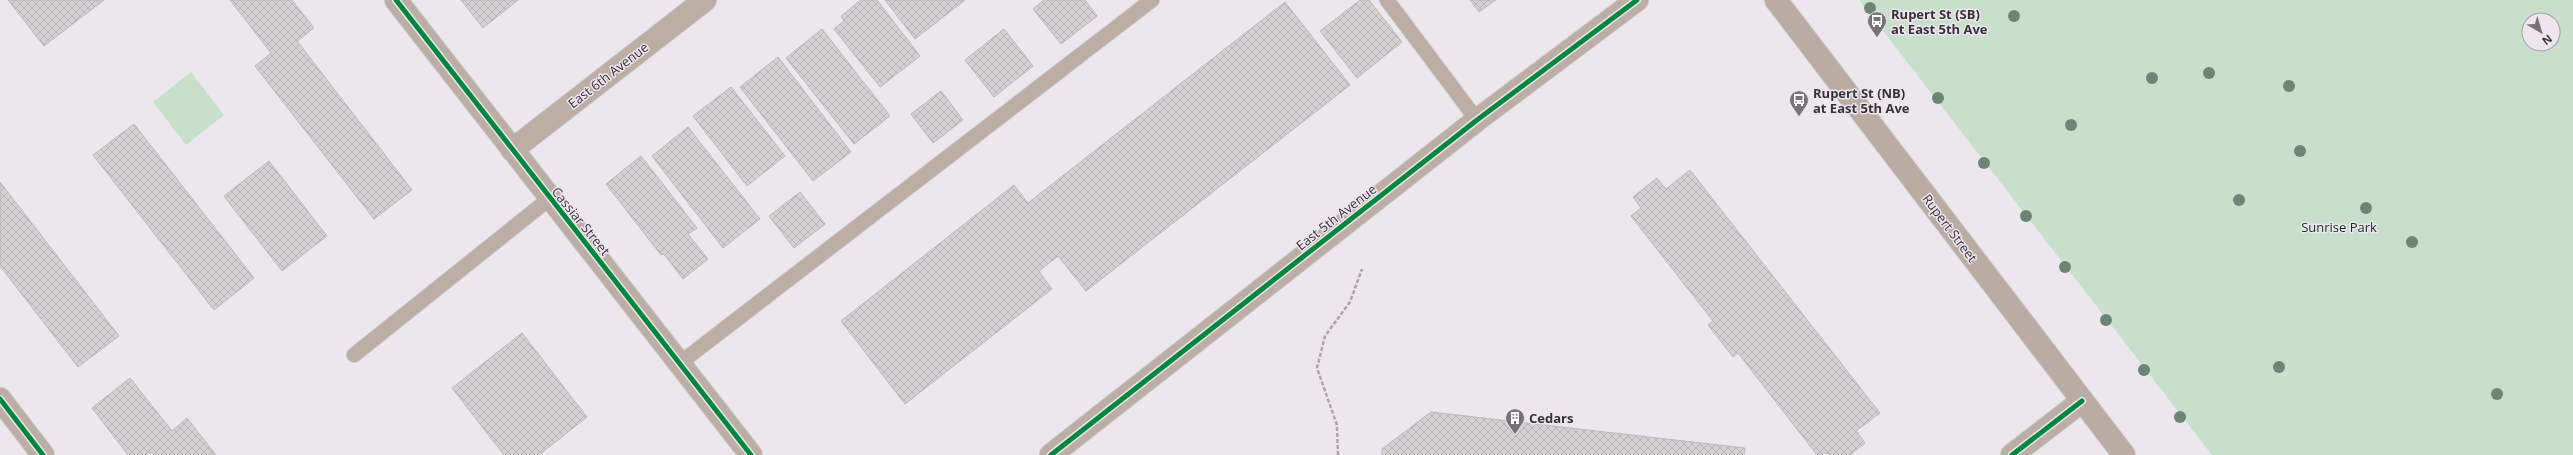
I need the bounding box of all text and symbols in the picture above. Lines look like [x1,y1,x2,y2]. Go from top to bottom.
place label: Rupert St (SB) at East 5th Ave [1891,5,1988,38]
bus stop icon: Rupert St (SB) at East 5th Ave [1866,10,1888,38]
north arrow [2521,12,2561,52]
text: N [2539,32,2556,49]
street label: East 6th Avenue [564,38,652,112]
place label: Rupert St (NB) at East 5th Ave [1813,84,1910,117]
bus stop icon: Rupert St (NB) at East 5th Ave [1788,89,1810,117]
street label: East 5th Avenue [1292,180,1380,254]
street label: Cassiar Street [548,183,614,259]
street label: Rupert Street [1918,190,1982,266]
park label: Sunrise Park [2301,218,2377,236]
building icon: Cedars [1504,407,1526,435]
place label: Cedars [1529,409,1573,427]

